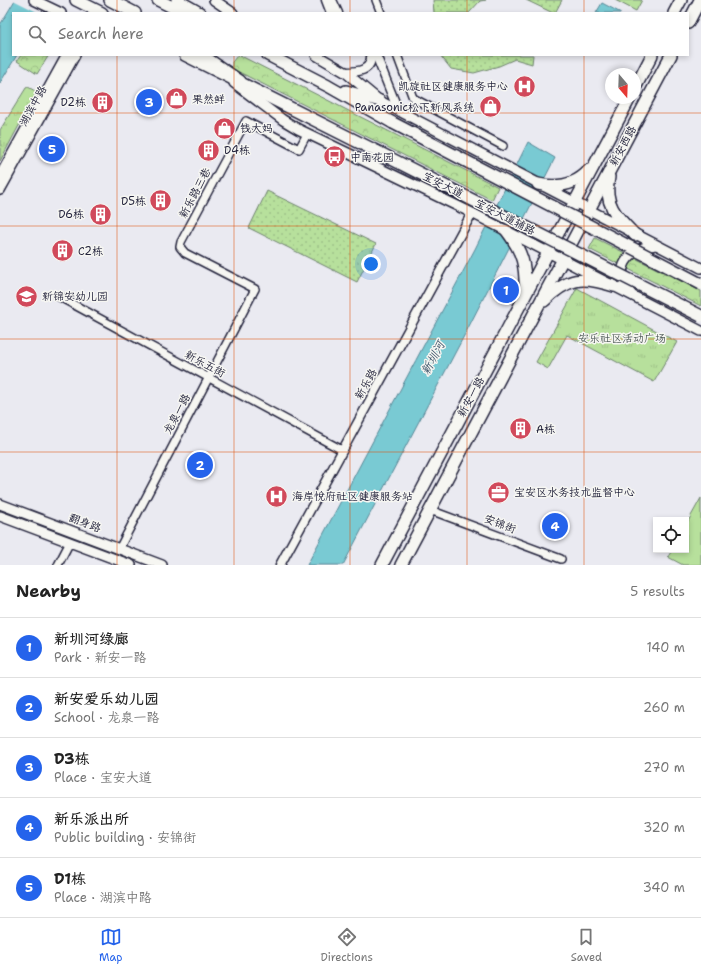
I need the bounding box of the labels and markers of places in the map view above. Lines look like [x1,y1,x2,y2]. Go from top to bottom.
hospital icon: 凯旋社区健康服务中心 [511,73,537,99]
place label: 凯旋社区健康服务中心 [398,79,508,94]
shop icon: 果然鲜 [164,86,190,112]
pin: 3 [136,87,162,117]
building icon: D2栋 [89,89,115,115]
place label: 果然鲜 [192,92,225,107]
shop icon: Panasonic松下新风系统 [477,94,503,120]
place label: D2栋 [61,95,86,110]
place label: Panasonic松下新风系统 [355,100,474,115]
shop icon: 钱大妈 [211,115,237,141]
place label: 钱大妈 [240,121,273,136]
pin: 5 [39,134,65,164]
building icon: D4栋 [196,137,222,163]
place label: D4栋 [224,143,250,158]
bus stop icon: 中南花园 [321,144,347,170]
place label: 中南花园 [350,150,394,165]
building icon: D5栋 [148,188,174,214]
place label: D5栋 [121,194,146,209]
building icon: D6栋 [87,201,113,227]
place label: D6栋 [58,207,84,222]
building icon: C2栋 [49,238,75,264]
place label: C2栋 [78,244,103,259]
pin: 1 [493,275,519,305]
school or university icon: 新锦安幼儿园 [13,283,39,309]
place label: 新锦安幼儿园 [42,289,108,304]
building icon: A栋 [507,416,533,442]
place label: A栋 [536,422,555,437]
pin: 2 [187,450,213,480]
office icon: 宝安区水务技术监督中心 [486,479,512,505]
hospital icon: 海岸悦府社区健康服务站 [263,483,289,509]
place label: 宝安区水务技术监督中心 [514,485,635,500]
place label: 海岸悦府社区健康服务站 [292,489,413,504]
pin: 4 [542,511,568,541]

